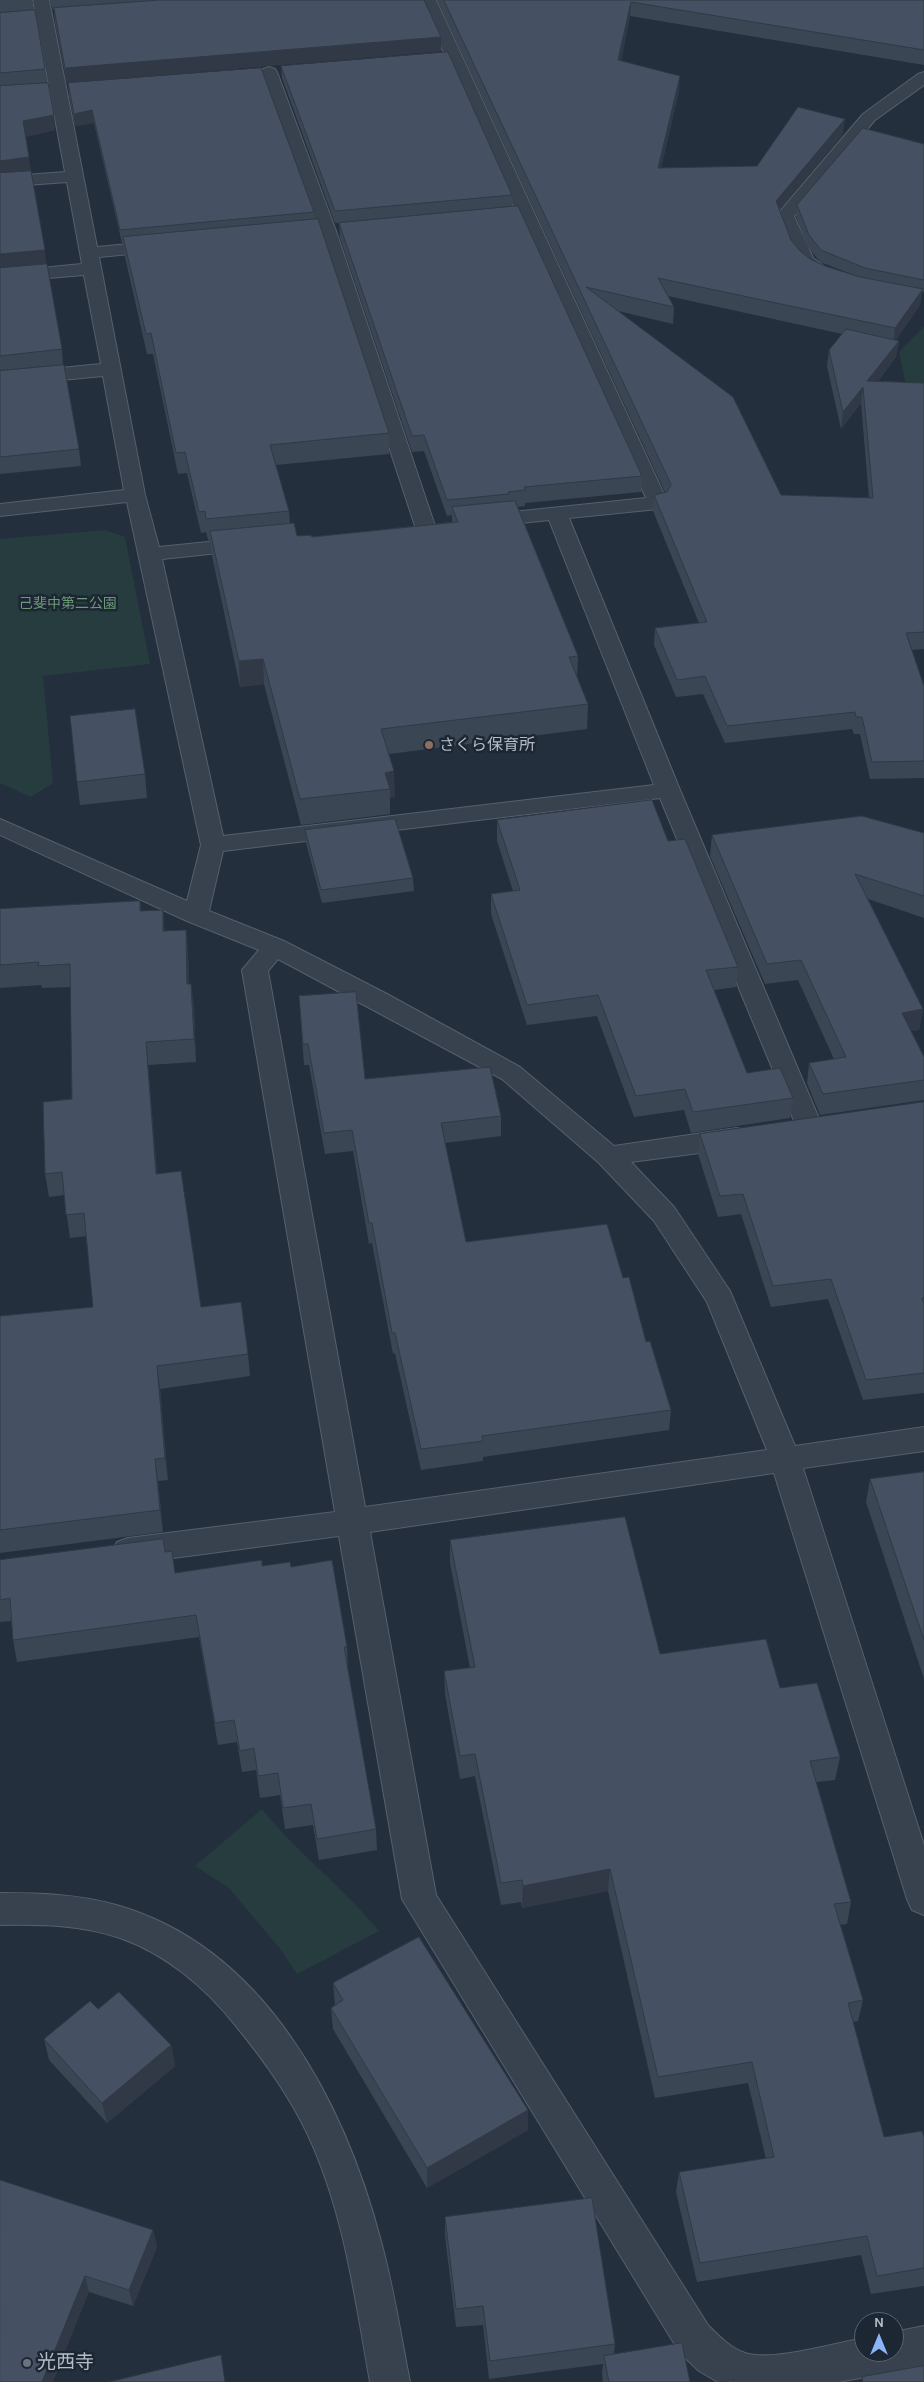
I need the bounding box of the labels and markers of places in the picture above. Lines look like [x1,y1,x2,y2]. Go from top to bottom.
place label: さくら保育所 [439,735,535,755]
marker: さくら保育所 [423,739,435,751]
place label: 光西寺 [37,2352,94,2374]
marker: 光西寺 [21,2357,33,2369]

